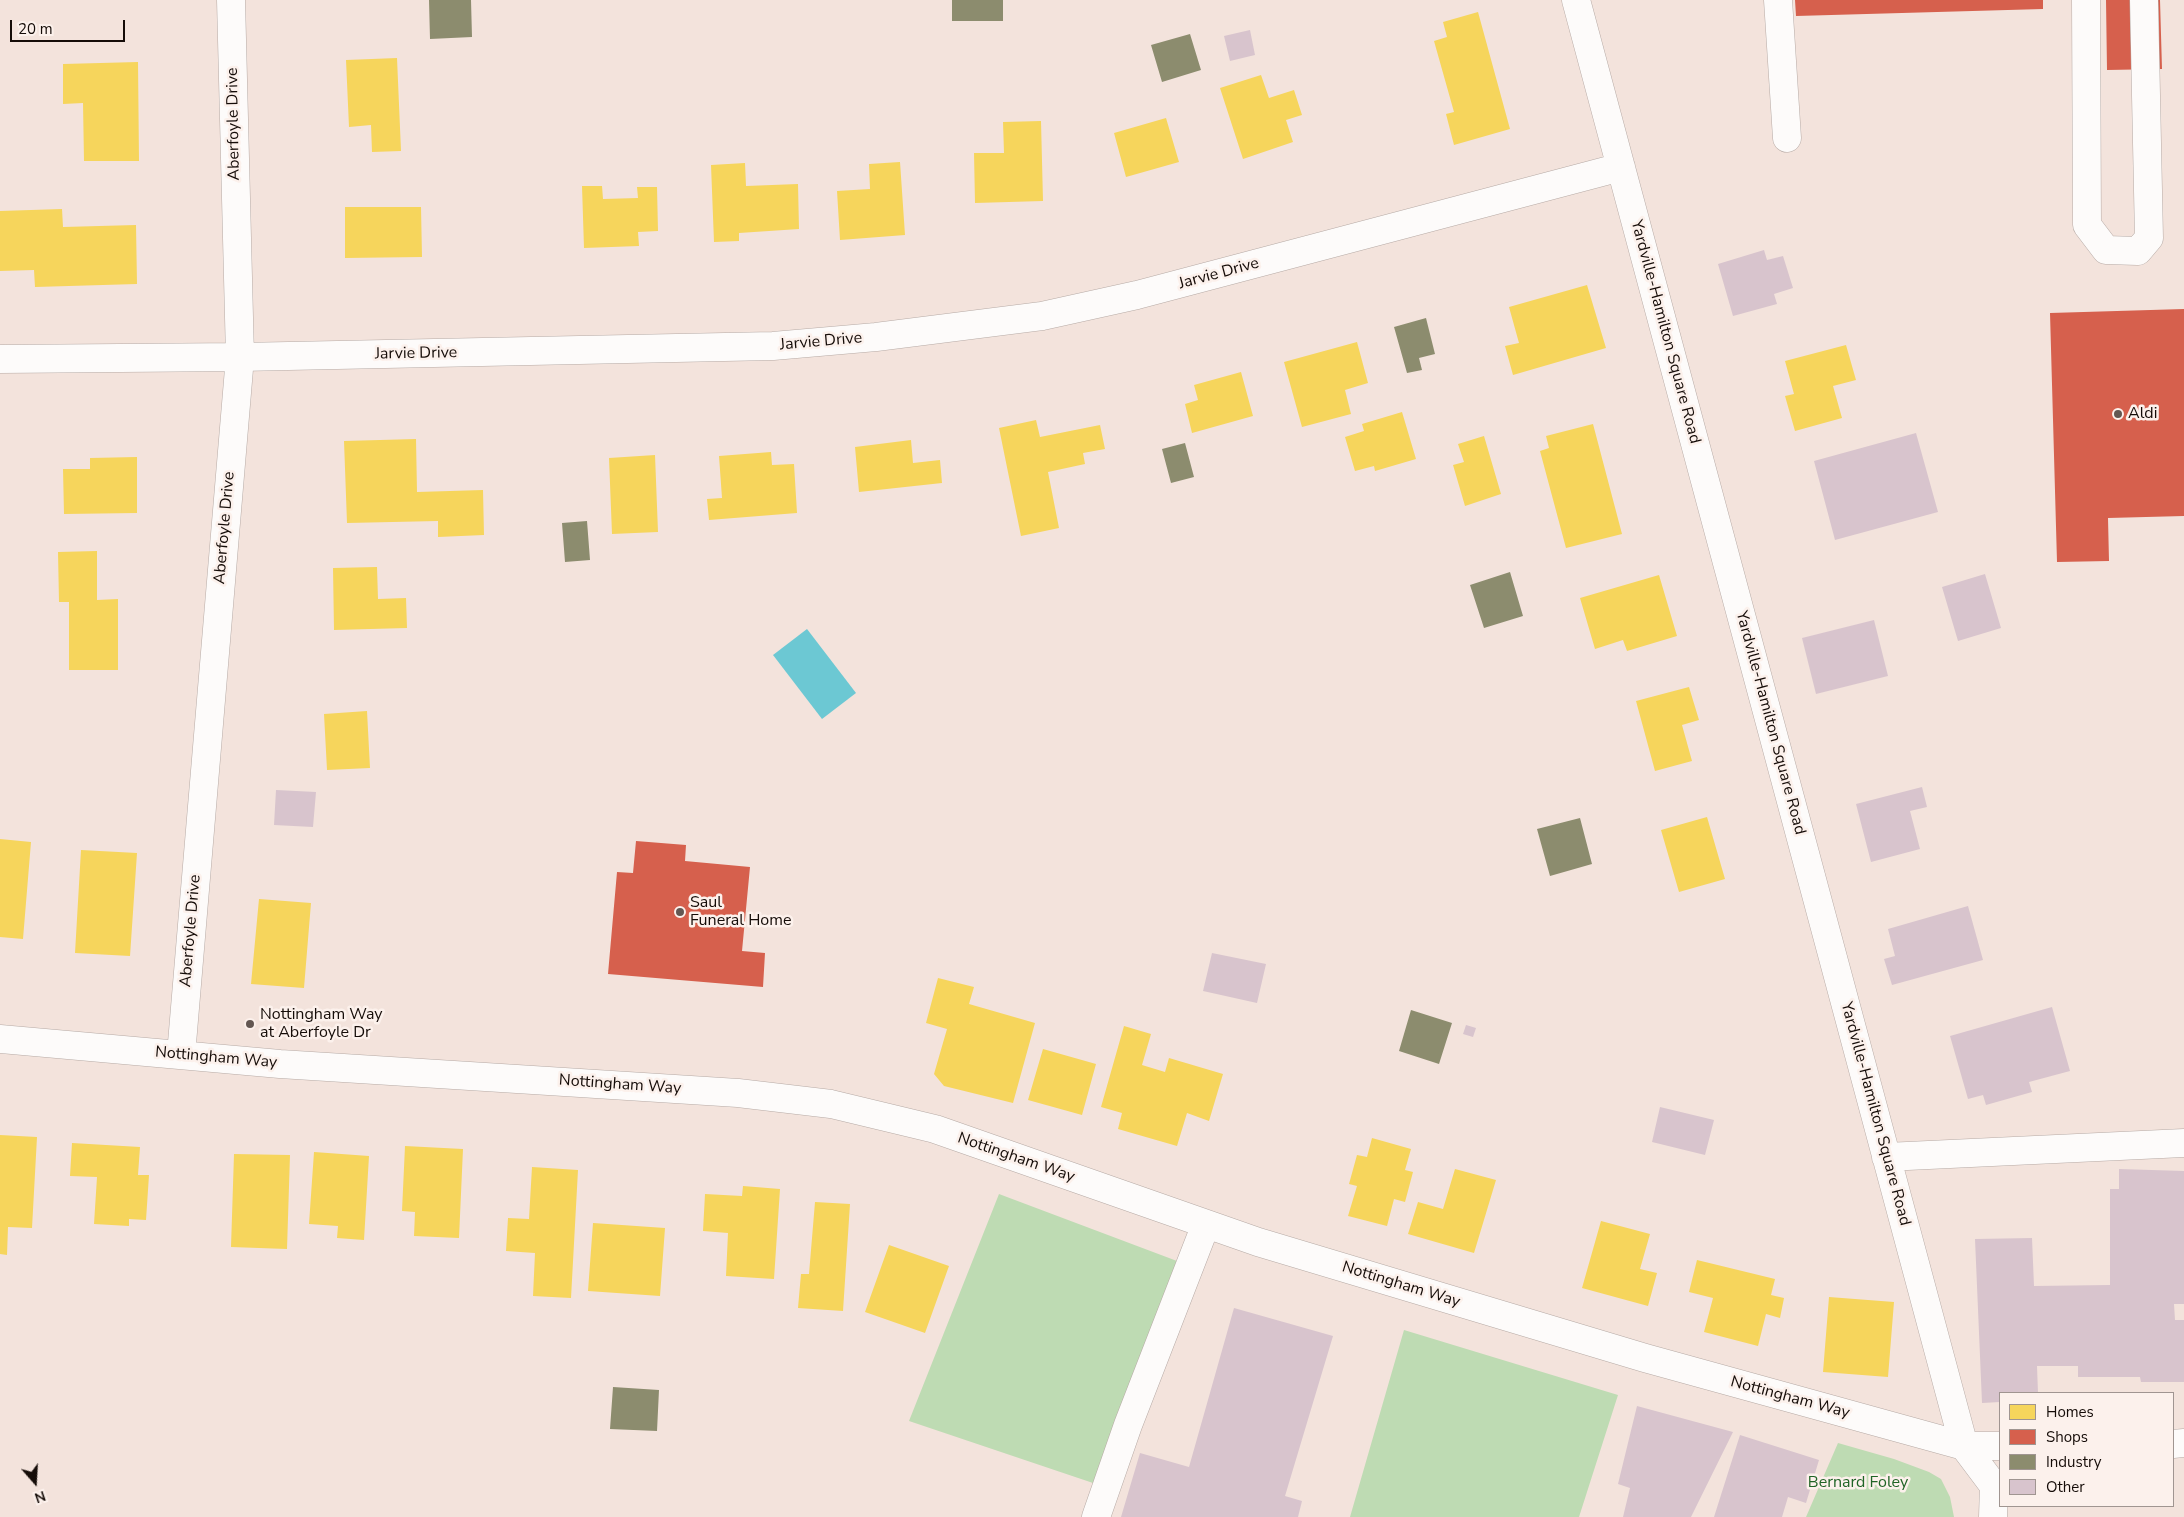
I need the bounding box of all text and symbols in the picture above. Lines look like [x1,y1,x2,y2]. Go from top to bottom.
scale bar [12,10,128,42]
text: 20 m [18,19,53,39]
street label: Aberfoyle Drive [223,67,245,181]
street label: Yardville-Hamilton Square Road [1626,218,1704,446]
street label: Jarvie Drive [1177,254,1261,294]
street label: Jarvie Drive [779,329,863,355]
street label: Jarvie Drive [375,344,457,364]
place label: Aldi [2128,404,2157,424]
marker: Aldi [2112,408,2124,420]
street label: Aberfoyle Drive [211,471,239,585]
street label: Yardville-Hamilton Square Road [1731,609,1809,837]
street label: Aberfoyle Drive [177,874,205,988]
place label: Saul Funeral Home [690,893,791,931]
marker: Saul Funeral Home [674,906,686,918]
street label: Yardville-Hamilton Square Road [1836,1000,1914,1228]
place label: Nottingham Way at Aberfoyle Dr [260,1005,383,1043]
marker: Nottingham Way at Aberfoyle Dr [244,1018,256,1030]
street label: Nottingham Way [154,1043,278,1073]
street label: Nottingham Way [558,1071,682,1099]
street label: Nottingham Way [955,1129,1077,1187]
street label: Nottingham Way [1340,1258,1462,1312]
street label: Nottingham Way [1728,1373,1852,1423]
legend [1999,1392,2174,1507]
text: Homes [2046,1402,2094,1422]
text: Shops [2046,1427,2088,1447]
text: Industry [2046,1452,2101,1472]
north arrow [10,1457,60,1507]
park label: Bernard Foley [1808,1473,1908,1493]
text: Other [2046,1477,2085,1497]
text: N [32,1486,48,1507]

